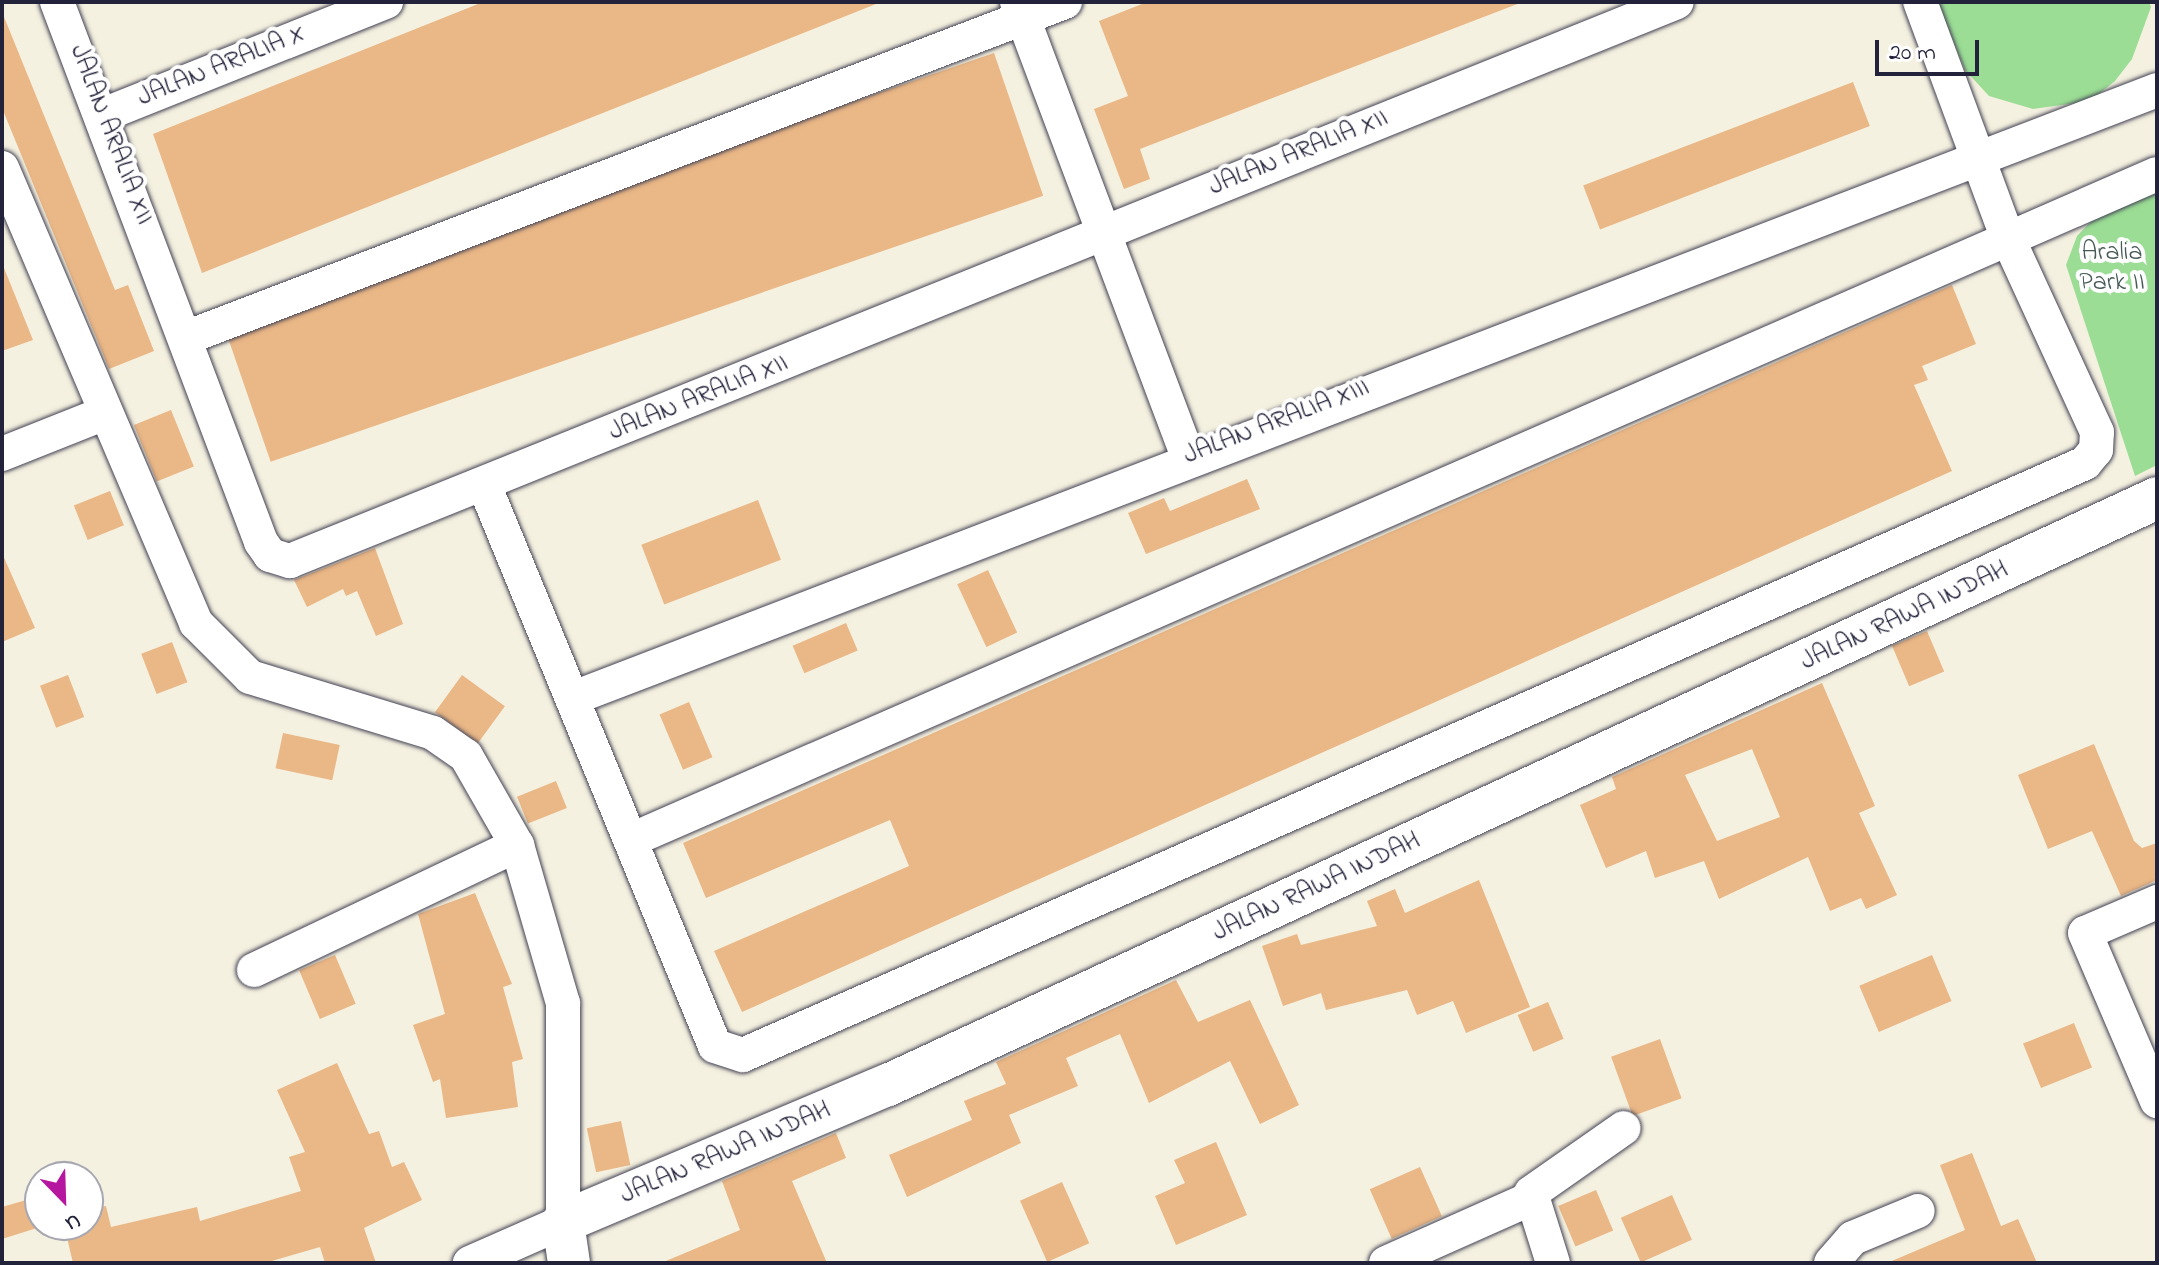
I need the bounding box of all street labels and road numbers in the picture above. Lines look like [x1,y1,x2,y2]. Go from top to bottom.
street label: JALAN ARALIA X [134,19,310,115]
street label: JALAN ARALIA XII [61,41,159,229]
street label: JALAN ARALIA XII [1205,104,1393,204]
street label: JALAN ARALIA XII [605,349,793,449]
street label: JALAN ARALIA XIII [1180,373,1374,473]
street label: JALAN RAWA INDAH [1796,555,2014,679]
street label: JALAN RAWA INDAH [1208,826,1426,950]
street label: JALAN RAWA INDAH [616,1096,836,1212]

